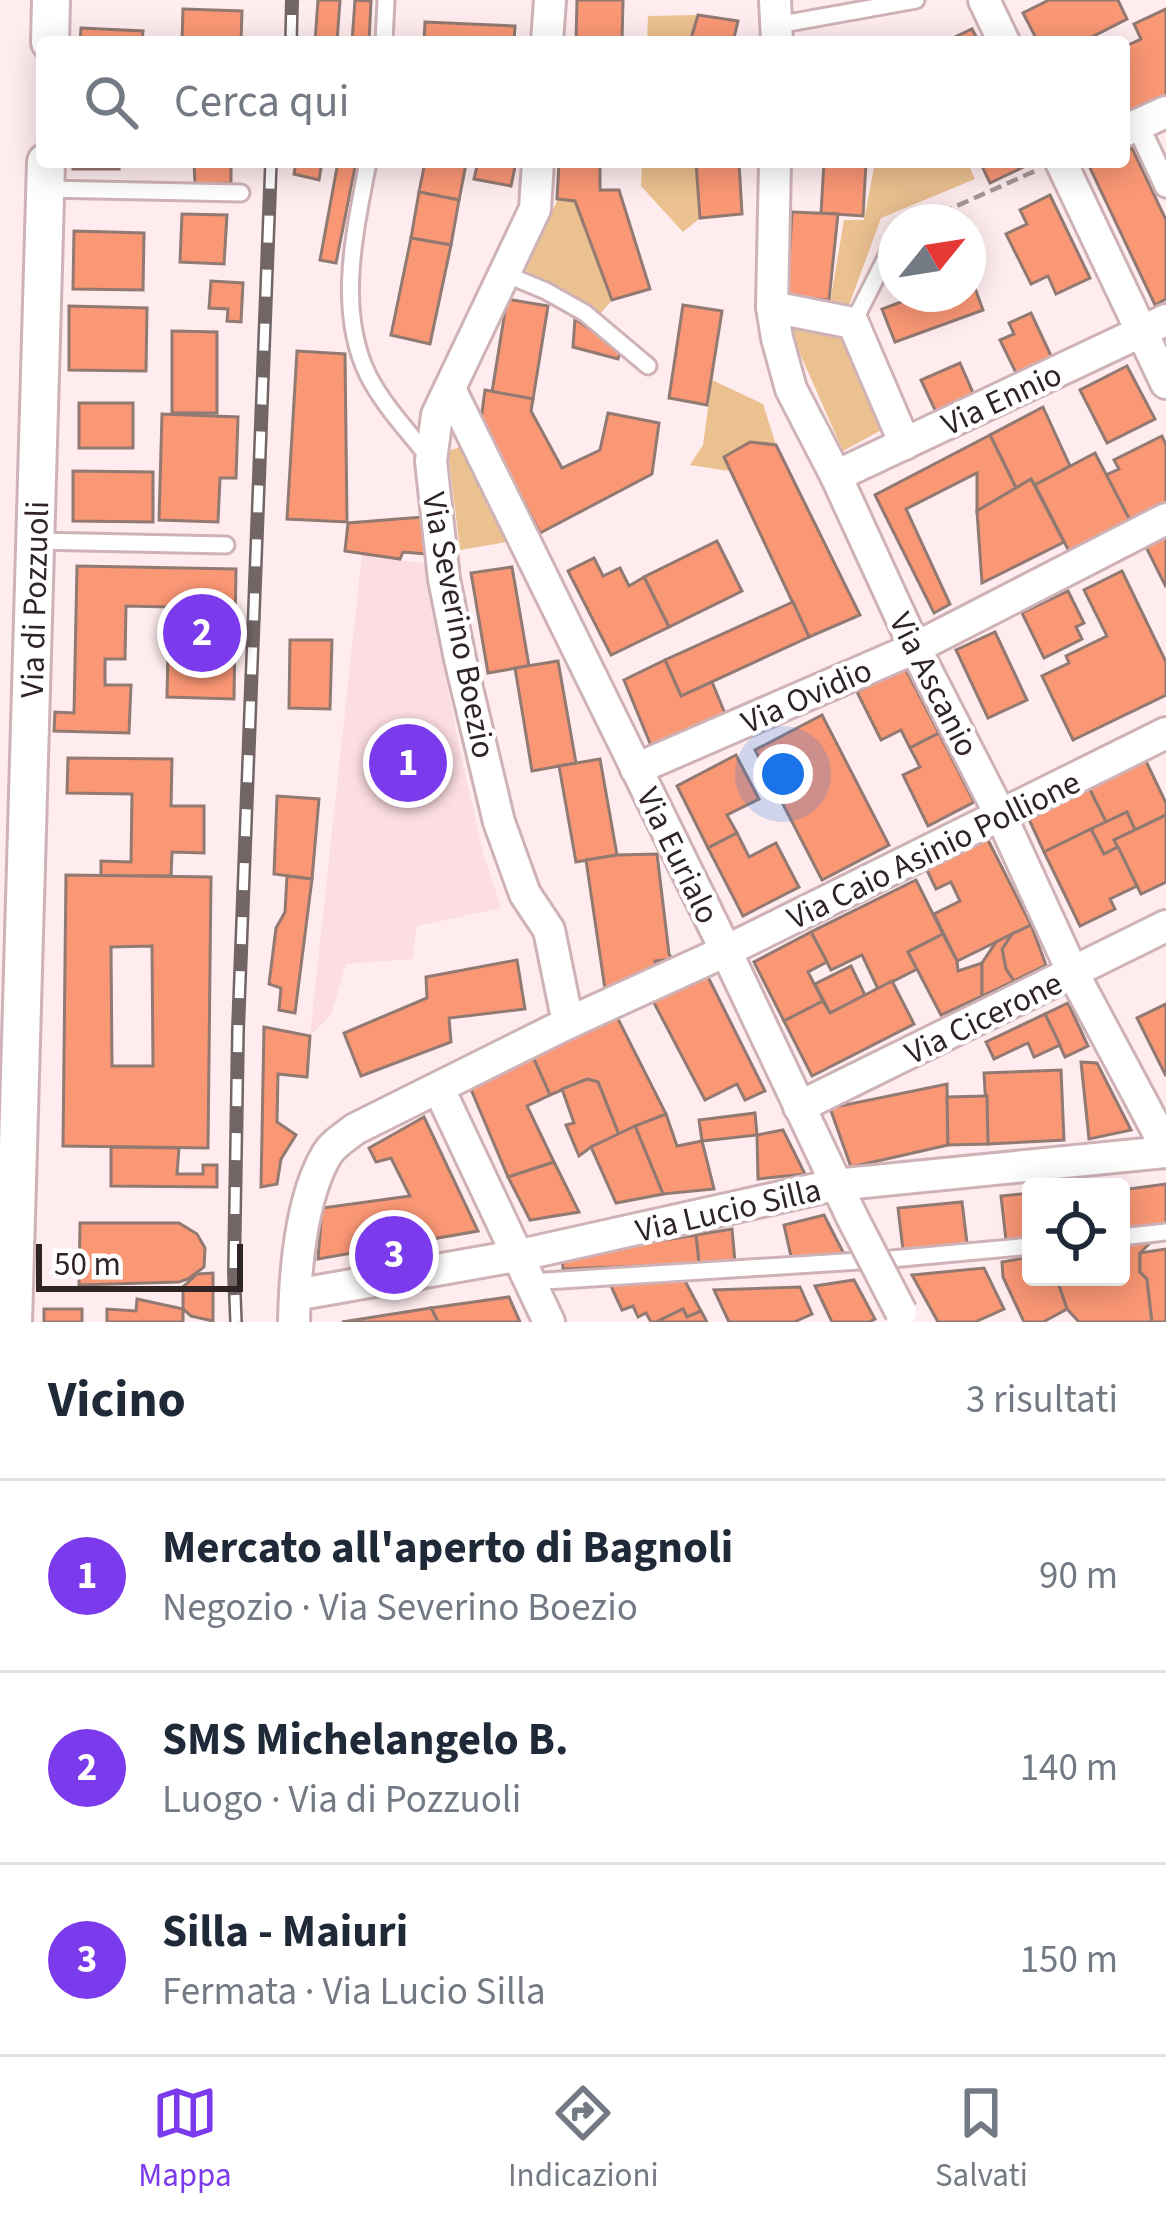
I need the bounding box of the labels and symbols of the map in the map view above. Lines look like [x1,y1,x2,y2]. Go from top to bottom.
north arrow [878,204,986,312]
street label: Via Ennio [934,351,1069,448]
street label: Via Severino Boezio [410,488,507,762]
street label: Via di Pozzuoli [9,500,61,699]
pin: 2 [163,588,241,678]
street label: Via Ascanio [877,604,990,765]
street label: Via Ovidio [734,647,879,746]
pin: 1 [369,718,447,808]
your location [753,744,813,804]
street label: Via Caio Asinio Pollione [779,759,1088,942]
street label: Via Eurialo [624,780,731,932]
street label: Via Cicerone [897,960,1070,1077]
street label: Via Lucio Silla [631,1166,826,1255]
pin: 3 [355,1210,433,1300]
scale bar [36,1238,243,1291]

